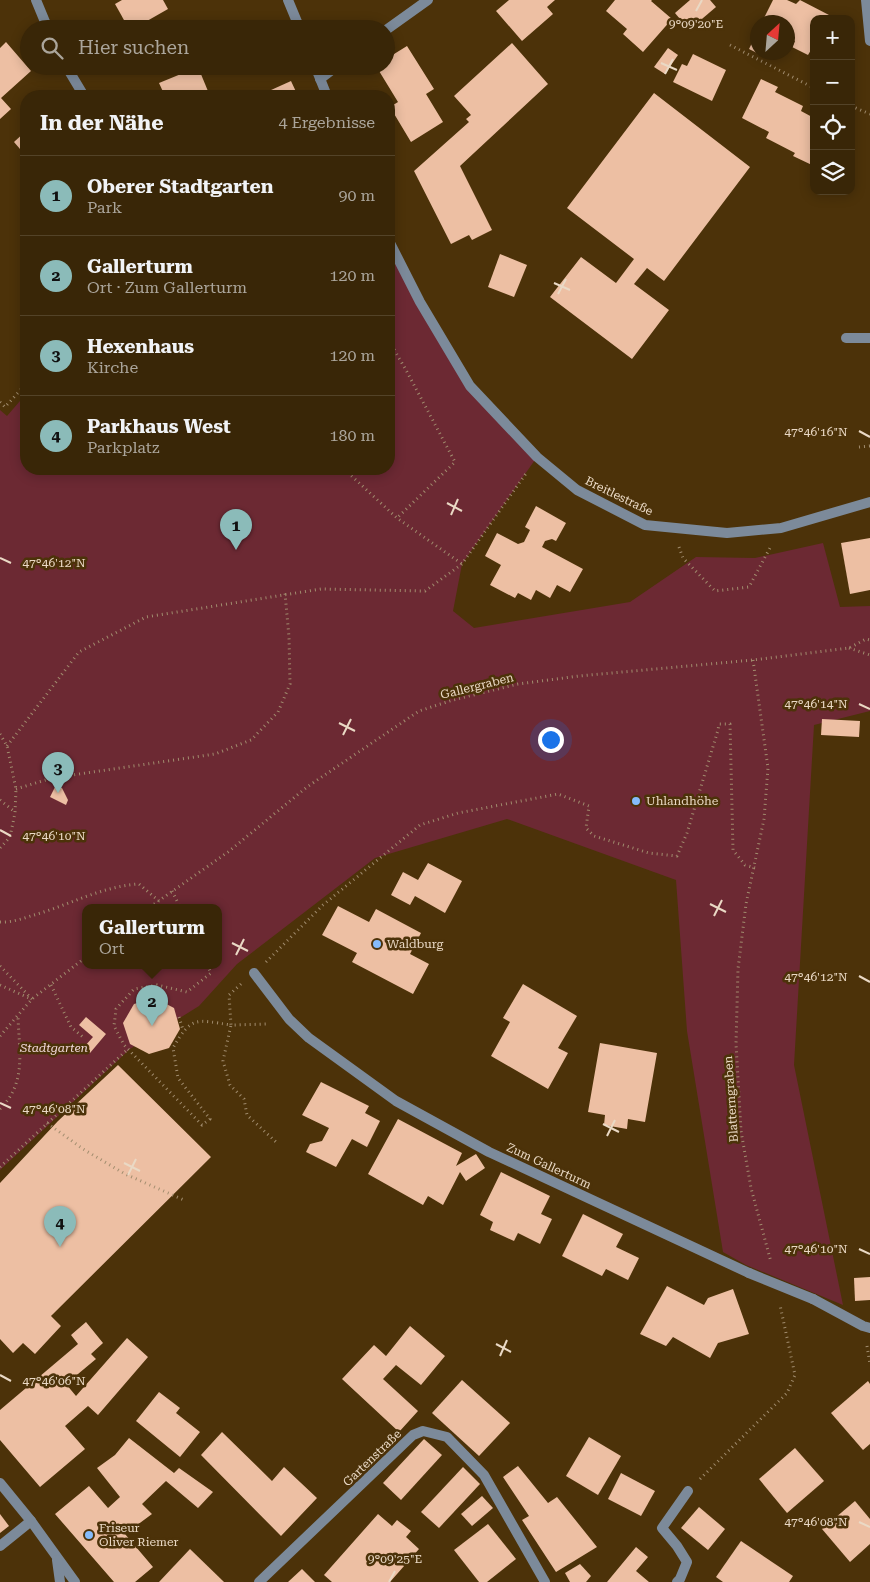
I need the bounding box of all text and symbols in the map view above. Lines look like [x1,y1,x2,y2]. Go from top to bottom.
north arrow [750,15,795,60]
map controls [810,15,855,195]
button: + [810,15,855,60]
text: 9°09'20"E [669,17,723,31]
search box [20,20,395,75]
icon: search [38,34,66,62]
text: Hier suchen [78,36,189,59]
button: − [810,60,855,105]
button: locate [810,105,855,150]
text: In der Nähe [40,111,163,135]
text: 4 Ergebnisse [278,113,375,132]
button: layers [810,150,855,195]
text: Oberer Stadtgarten [87,175,273,198]
text: 1 [52,186,60,205]
text: 90 m [338,186,375,205]
text: Park [87,198,122,217]
text: Gallerturm [87,255,193,278]
text: 2 [52,266,60,285]
text: 120 m [329,266,375,285]
text: Ort · Zum Gallerturm [87,278,247,297]
text: Hexenhaus [87,335,194,358]
text: 3 [52,346,60,365]
text: 120 m [329,346,375,365]
text: Kirche [87,358,138,377]
text: Parkhaus West [87,415,231,438]
text: 47°46'16"N [784,425,848,439]
text: 4 [52,426,60,445]
text: 180 m [329,426,375,445]
text: Parkplatz [87,438,160,457]
street label: Breitlestraße [583,474,656,519]
pin: 1 [220,509,252,550]
text: 47°46'12"N [22,556,86,570]
street label: Gallergraben [439,670,515,702]
text: 47°46'14"N [784,697,848,711]
your location [538,727,564,753]
pin: 3 [42,752,74,793]
place label: Uhlandhöhe [646,794,719,808]
marker: Uhlandhöhe [630,795,642,807]
text: 47°46'10"N [22,829,86,843]
popup [82,904,222,969]
text: Gallerturm [99,916,205,939]
place label: Waldburg [387,937,444,951]
marker: Waldburg [371,938,383,950]
text: Ort [99,939,125,958]
text: 47°46'12"N [784,970,848,984]
pin: 2 [136,985,168,1026]
park label: Stadtgarten [19,1041,88,1055]
street label: Blatterngraben [721,1055,741,1143]
text: 47°46'08"N [22,1102,86,1116]
street label: Zum Gallerturm [504,1140,594,1192]
pin: 4 [44,1206,76,1247]
text: 47°46'10"N [784,1242,848,1256]
text: 47°46'06"N [22,1374,86,1388]
street label: Gartenstraße [340,1426,404,1489]
text: 47°46'08"N [784,1515,848,1529]
place label: Friseur Oliver Riemer [99,1521,179,1549]
marker: Friseur Oliver Riemer [83,1529,95,1541]
text: 9°09'25"E [368,1552,422,1566]

